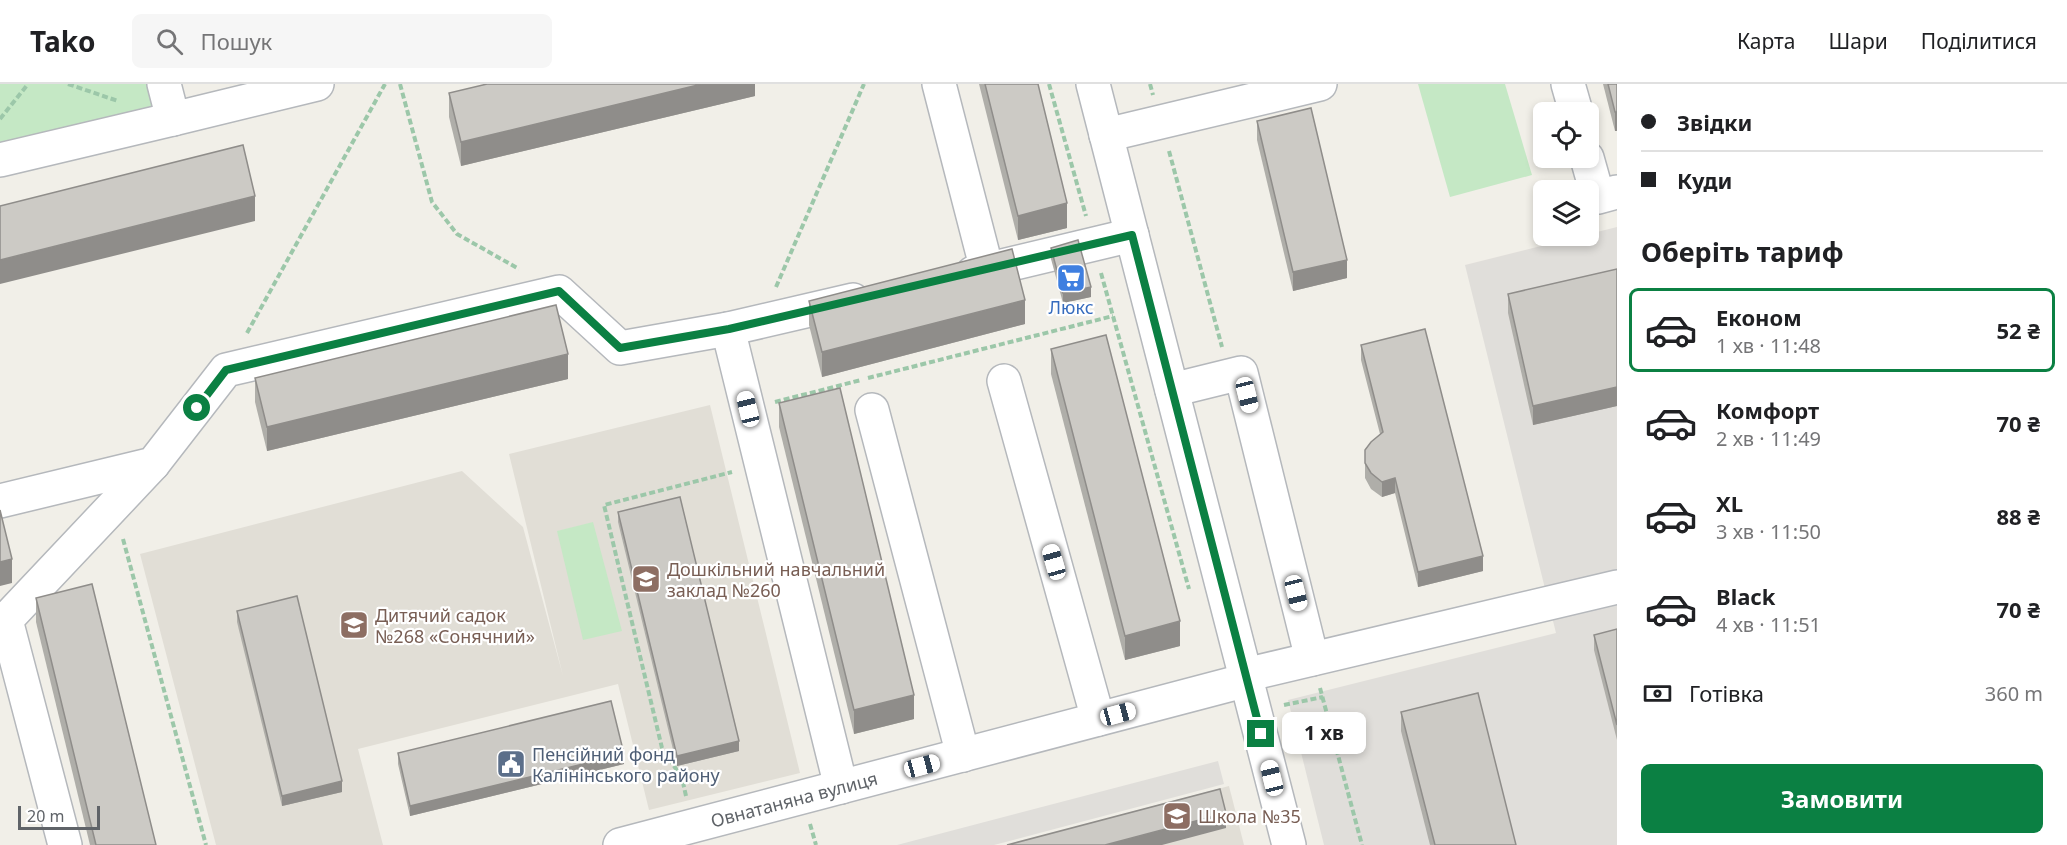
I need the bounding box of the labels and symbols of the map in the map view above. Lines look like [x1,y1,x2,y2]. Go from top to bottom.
supermarket icon: Люкс [1055,262,1087,294]
place label: Люкс [1048,295,1094,319]
car [1234,375,1260,415]
car [735,389,761,429]
route start [183,394,210,421]
car [1040,542,1068,582]
place label: Дошкільний навчальний заклад №260 [667,557,885,602]
school or university icon: Дошкільний навчальний заклад №260 [630,563,662,595]
car [1283,573,1309,613]
place label: Дитячий садок №268 «Сонячний» [375,603,535,648]
school or university icon: Дитячий садок №268 «Сонячний» [338,609,370,641]
car [1098,701,1138,727]
callout: 1 хв [1282,713,1366,755]
route end [1247,720,1274,747]
place label: Пенсійний фонд Калінінського району [532,742,721,787]
public building icon: Пенсійний фонд Калінінського району [495,748,527,780]
car [902,753,942,779]
car [1259,758,1285,798]
street label: Овнатаняна вулиця [708,766,880,833]
school or university icon: Школа №35 [1161,800,1193,832]
scale bar [18,803,100,830]
place label: Школа №35 [1198,804,1301,828]

